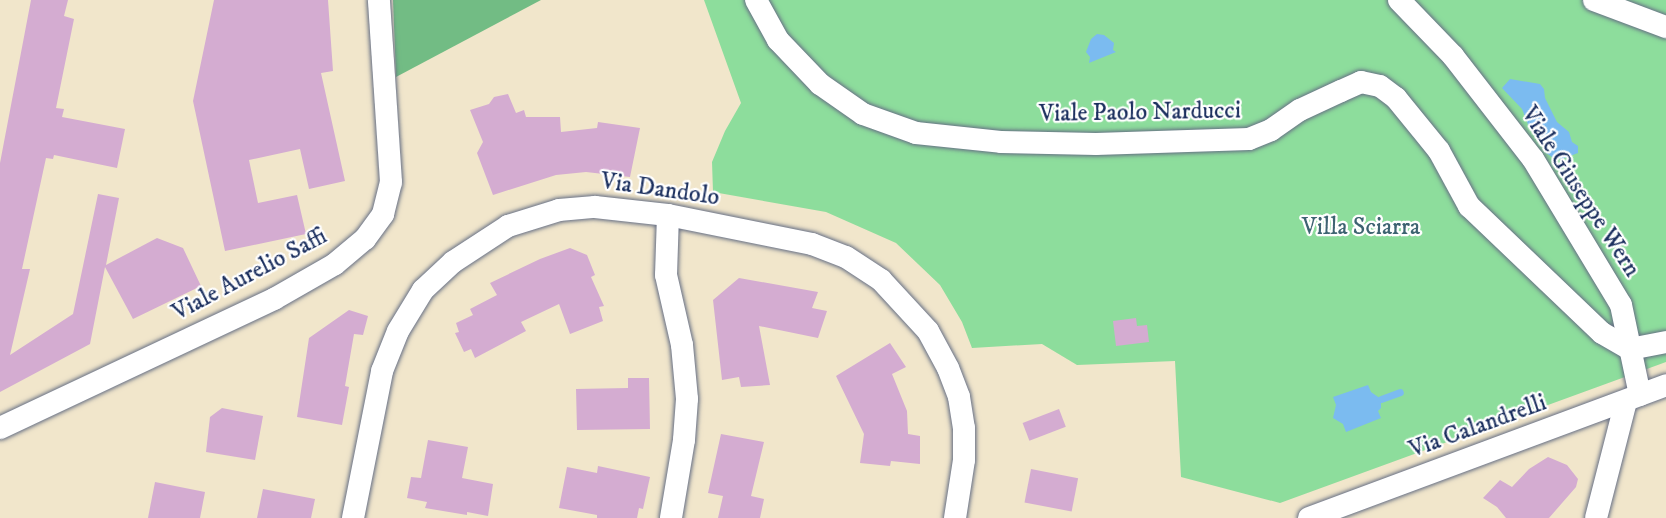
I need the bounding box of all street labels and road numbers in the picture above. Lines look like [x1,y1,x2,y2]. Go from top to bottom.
street label: Viale Paolo Narducci [1039,97,1241,129]
street label: Viale Giuseppe Wern [1514,101,1646,283]
street label: Via Dandolo [599,167,721,213]
street label: Viale Aurelio Saffi [168,222,332,328]
street label: Via Calandrelli [1405,389,1551,465]

